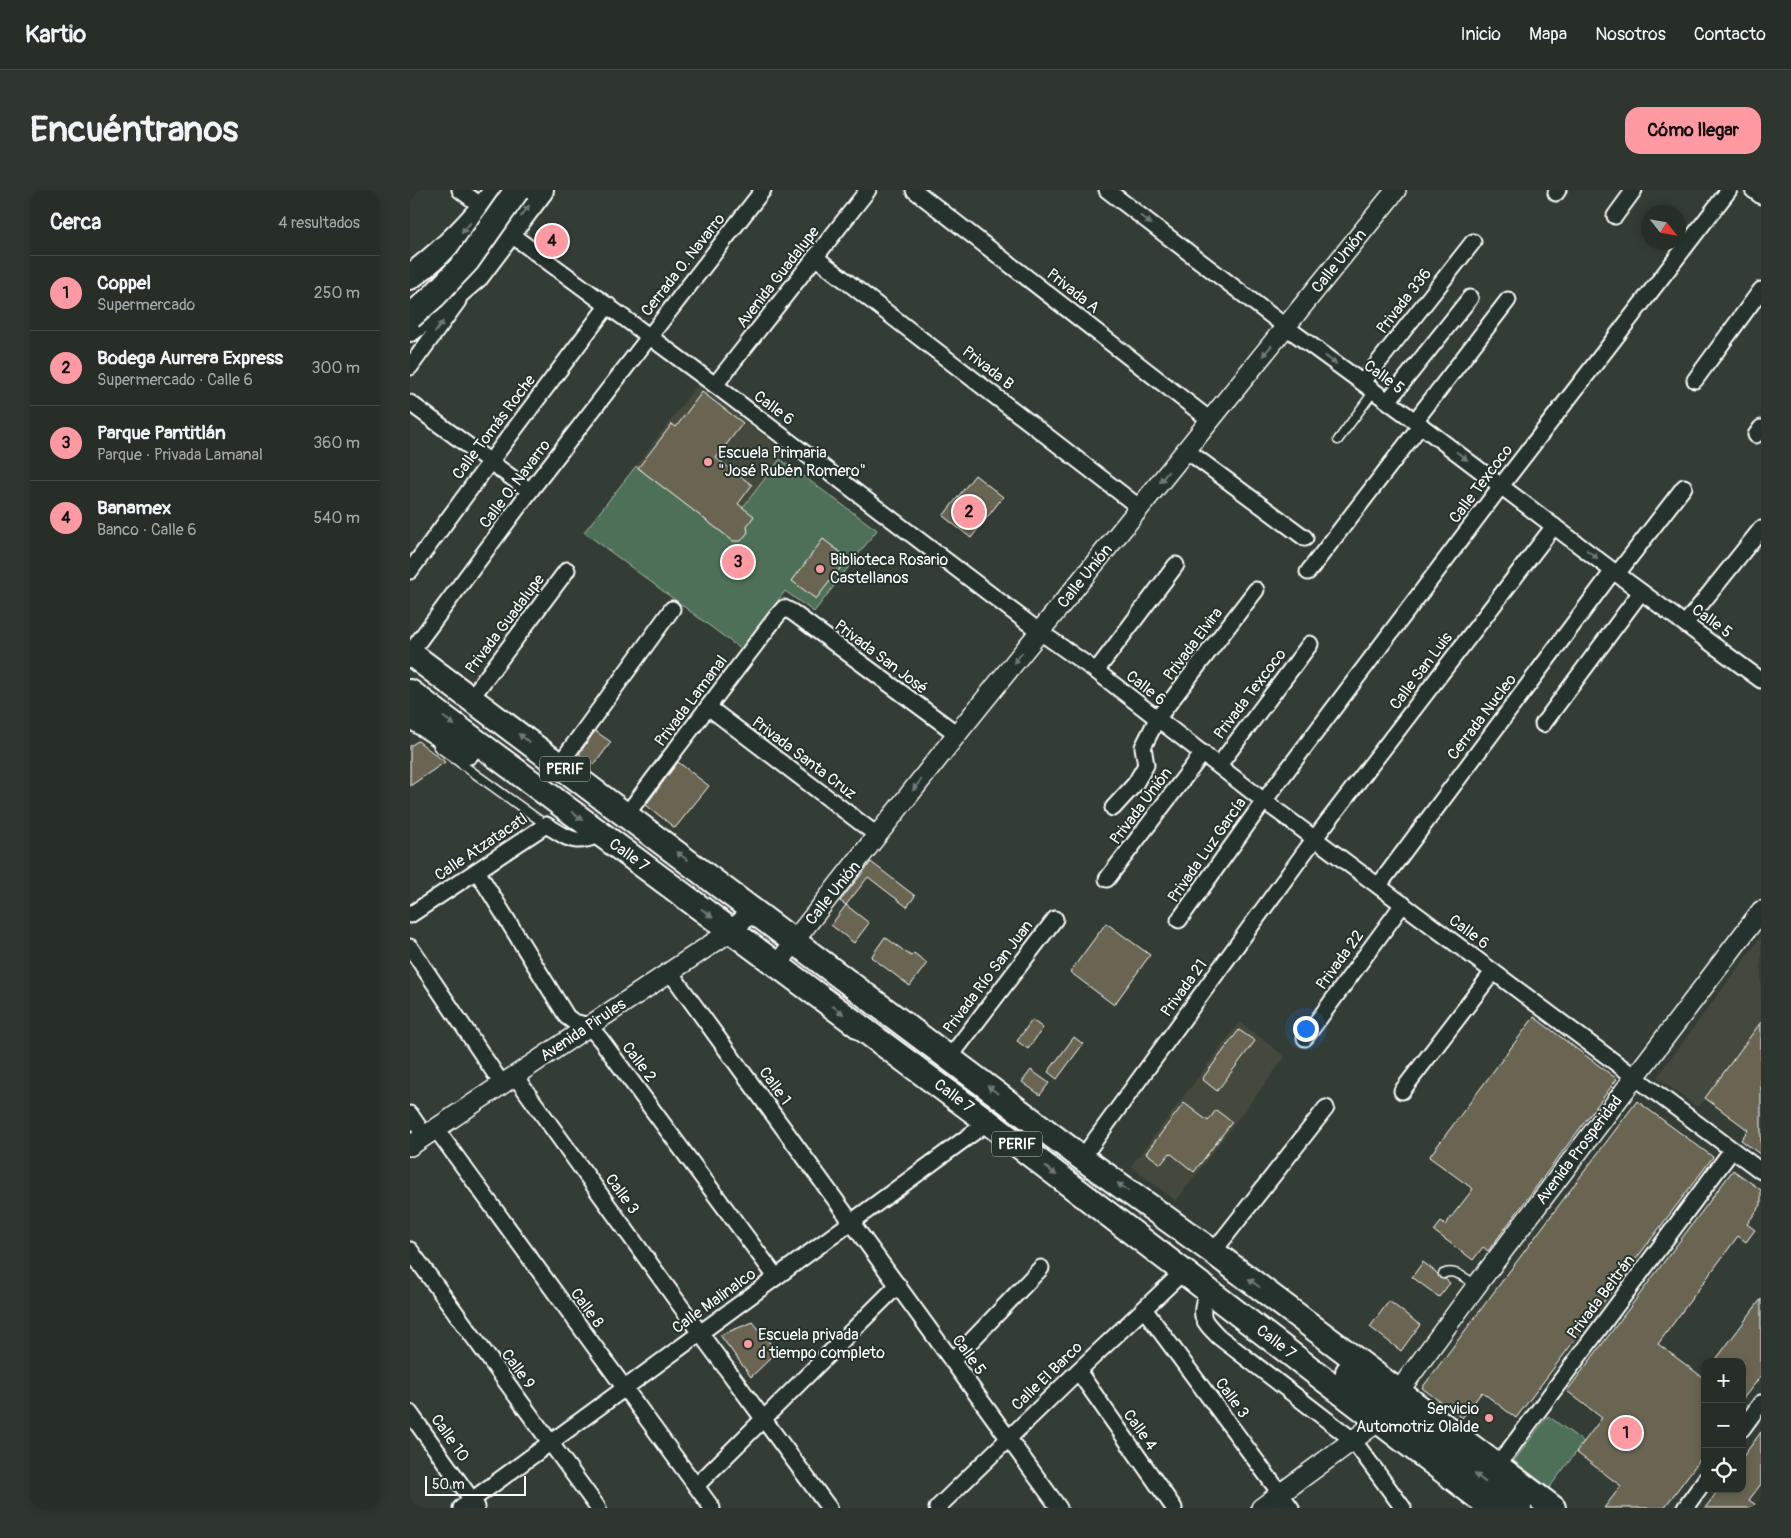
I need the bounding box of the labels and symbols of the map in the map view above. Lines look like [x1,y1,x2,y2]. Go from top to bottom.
one-way arrow [520,204,530,218]
north arrow [1641,205,1686,250]
street label: Cerrada O. Navarro [637,209,730,320]
one-way arrow [1139,214,1152,225]
one-way arrow [460,221,472,233]
pin: 4 [536,222,568,260]
street label: Avenida Guadalupe [732,222,824,332]
street label: Calle Unión [1307,225,1371,297]
street label: Privada A [1043,264,1103,318]
street label: Privada 336 [1372,264,1436,338]
one-way arrow [434,320,444,334]
street label: Privada B [958,342,1018,394]
one-way arrow [1261,344,1272,357]
one-way arrow [1324,355,1338,365]
street label: Calle 5 [1360,356,1408,398]
street label: Calle Tomás Roche [448,370,540,483]
street label: Calle 6 [750,386,798,430]
street label: Calle O. Navarro [475,435,555,532]
street label: Calle Texcoco [1445,440,1517,527]
place label: Escuela Primaria "José Rubén Romero" [718,443,866,481]
one-way arrow [1455,451,1468,462]
marker: Escuela Primaria "José Rubén Romero" [702,456,714,468]
one-way arrow [1159,470,1170,483]
pin: 2 [953,493,985,531]
street label: Calle Unión [1053,540,1117,612]
pin: 3 [722,543,754,581]
one-way arrow [1585,549,1598,560]
place label: Biblioteca Rosario Castellanos [830,550,948,588]
marker: Biblioteca Rosario Castellanos [814,563,826,575]
street label: Privada Guadalupe [461,570,549,678]
street label: Calle 5 [1688,600,1736,642]
street label: Privada Elvira [1159,604,1227,684]
street label: Privada San José [830,615,932,699]
street label: Calle San Luis [1385,628,1457,714]
street label: Privada Texcoco [1209,644,1291,743]
street label: Privada Lamanal [650,651,732,751]
one-way arrow [1013,651,1024,664]
street label: Calle 6 [1122,666,1170,710]
street label: Cerrada Nucleo [1443,670,1521,764]
street label: Privada Santa Cruz [748,712,860,804]
one-way arrow [442,716,456,726]
one-way arrow [517,733,531,743]
road number: PERIF [540,756,590,782]
street label: Privada Unión [1106,764,1176,848]
one-way arrow [912,778,923,791]
street label: Privada Luz García [1163,794,1251,906]
street label: Calle Atzatacatl [431,809,531,885]
one-way arrow [570,810,583,821]
street label: Calle 7 [605,834,653,877]
one-way arrow [676,851,689,862]
street label: Calle Unión [801,857,865,929]
one-way arrow [700,908,714,918]
street label: Calle 6 [1445,910,1493,954]
street label: Privada Río San Juan [939,916,1037,1038]
street label: Privada 22 [1312,926,1368,994]
street label: Privada 21 [1156,955,1212,1021]
street label: Avenida Pirules [536,994,630,1066]
one-way arrow [831,1004,844,1015]
your location [1293,1016,1319,1042]
street label: Calle 2 [617,1038,661,1086]
street label: Calle 1 [754,1063,796,1109]
street label: Calle 7 [930,1075,978,1118]
one-way arrow [987,1084,1000,1095]
street label: Avenida Prosperidad [1531,1091,1627,1209]
road number: PERIF [992,1132,1042,1156]
one-way arrow [1044,1165,1057,1176]
street label: Calle 3 [601,1170,643,1218]
one-way arrow [1116,1182,1130,1192]
street label: Privada Beltrán [1563,1251,1639,1343]
street label: Calle Malinalco [668,1264,760,1338]
one-way arrow [1247,1278,1261,1288]
street label: Calle 8 [566,1284,608,1332]
street label: Calle 7 [1252,1320,1300,1364]
place label: Escuela privada d tiempo completo [758,1325,885,1363]
street label: Calle 5 [948,1331,990,1379]
street label: Calle El Barco [1007,1337,1087,1415]
marker: Escuela privada d tiempo completo [742,1338,754,1350]
street label: Calle 9 [497,1345,539,1393]
street label: Calle 3 [1211,1374,1253,1422]
place label: Servicio Automotriz Olalde [1356,1399,1479,1437]
street label: Calle 4 [1119,1406,1161,1454]
street label: Calle 10 [426,1410,474,1466]
marker: Servicio Automotriz Olalde [1483,1412,1495,1424]
pin: 1 [1610,1414,1642,1452]
scale bar [425,1473,526,1496]
one-way arrow [1473,1473,1487,1483]

